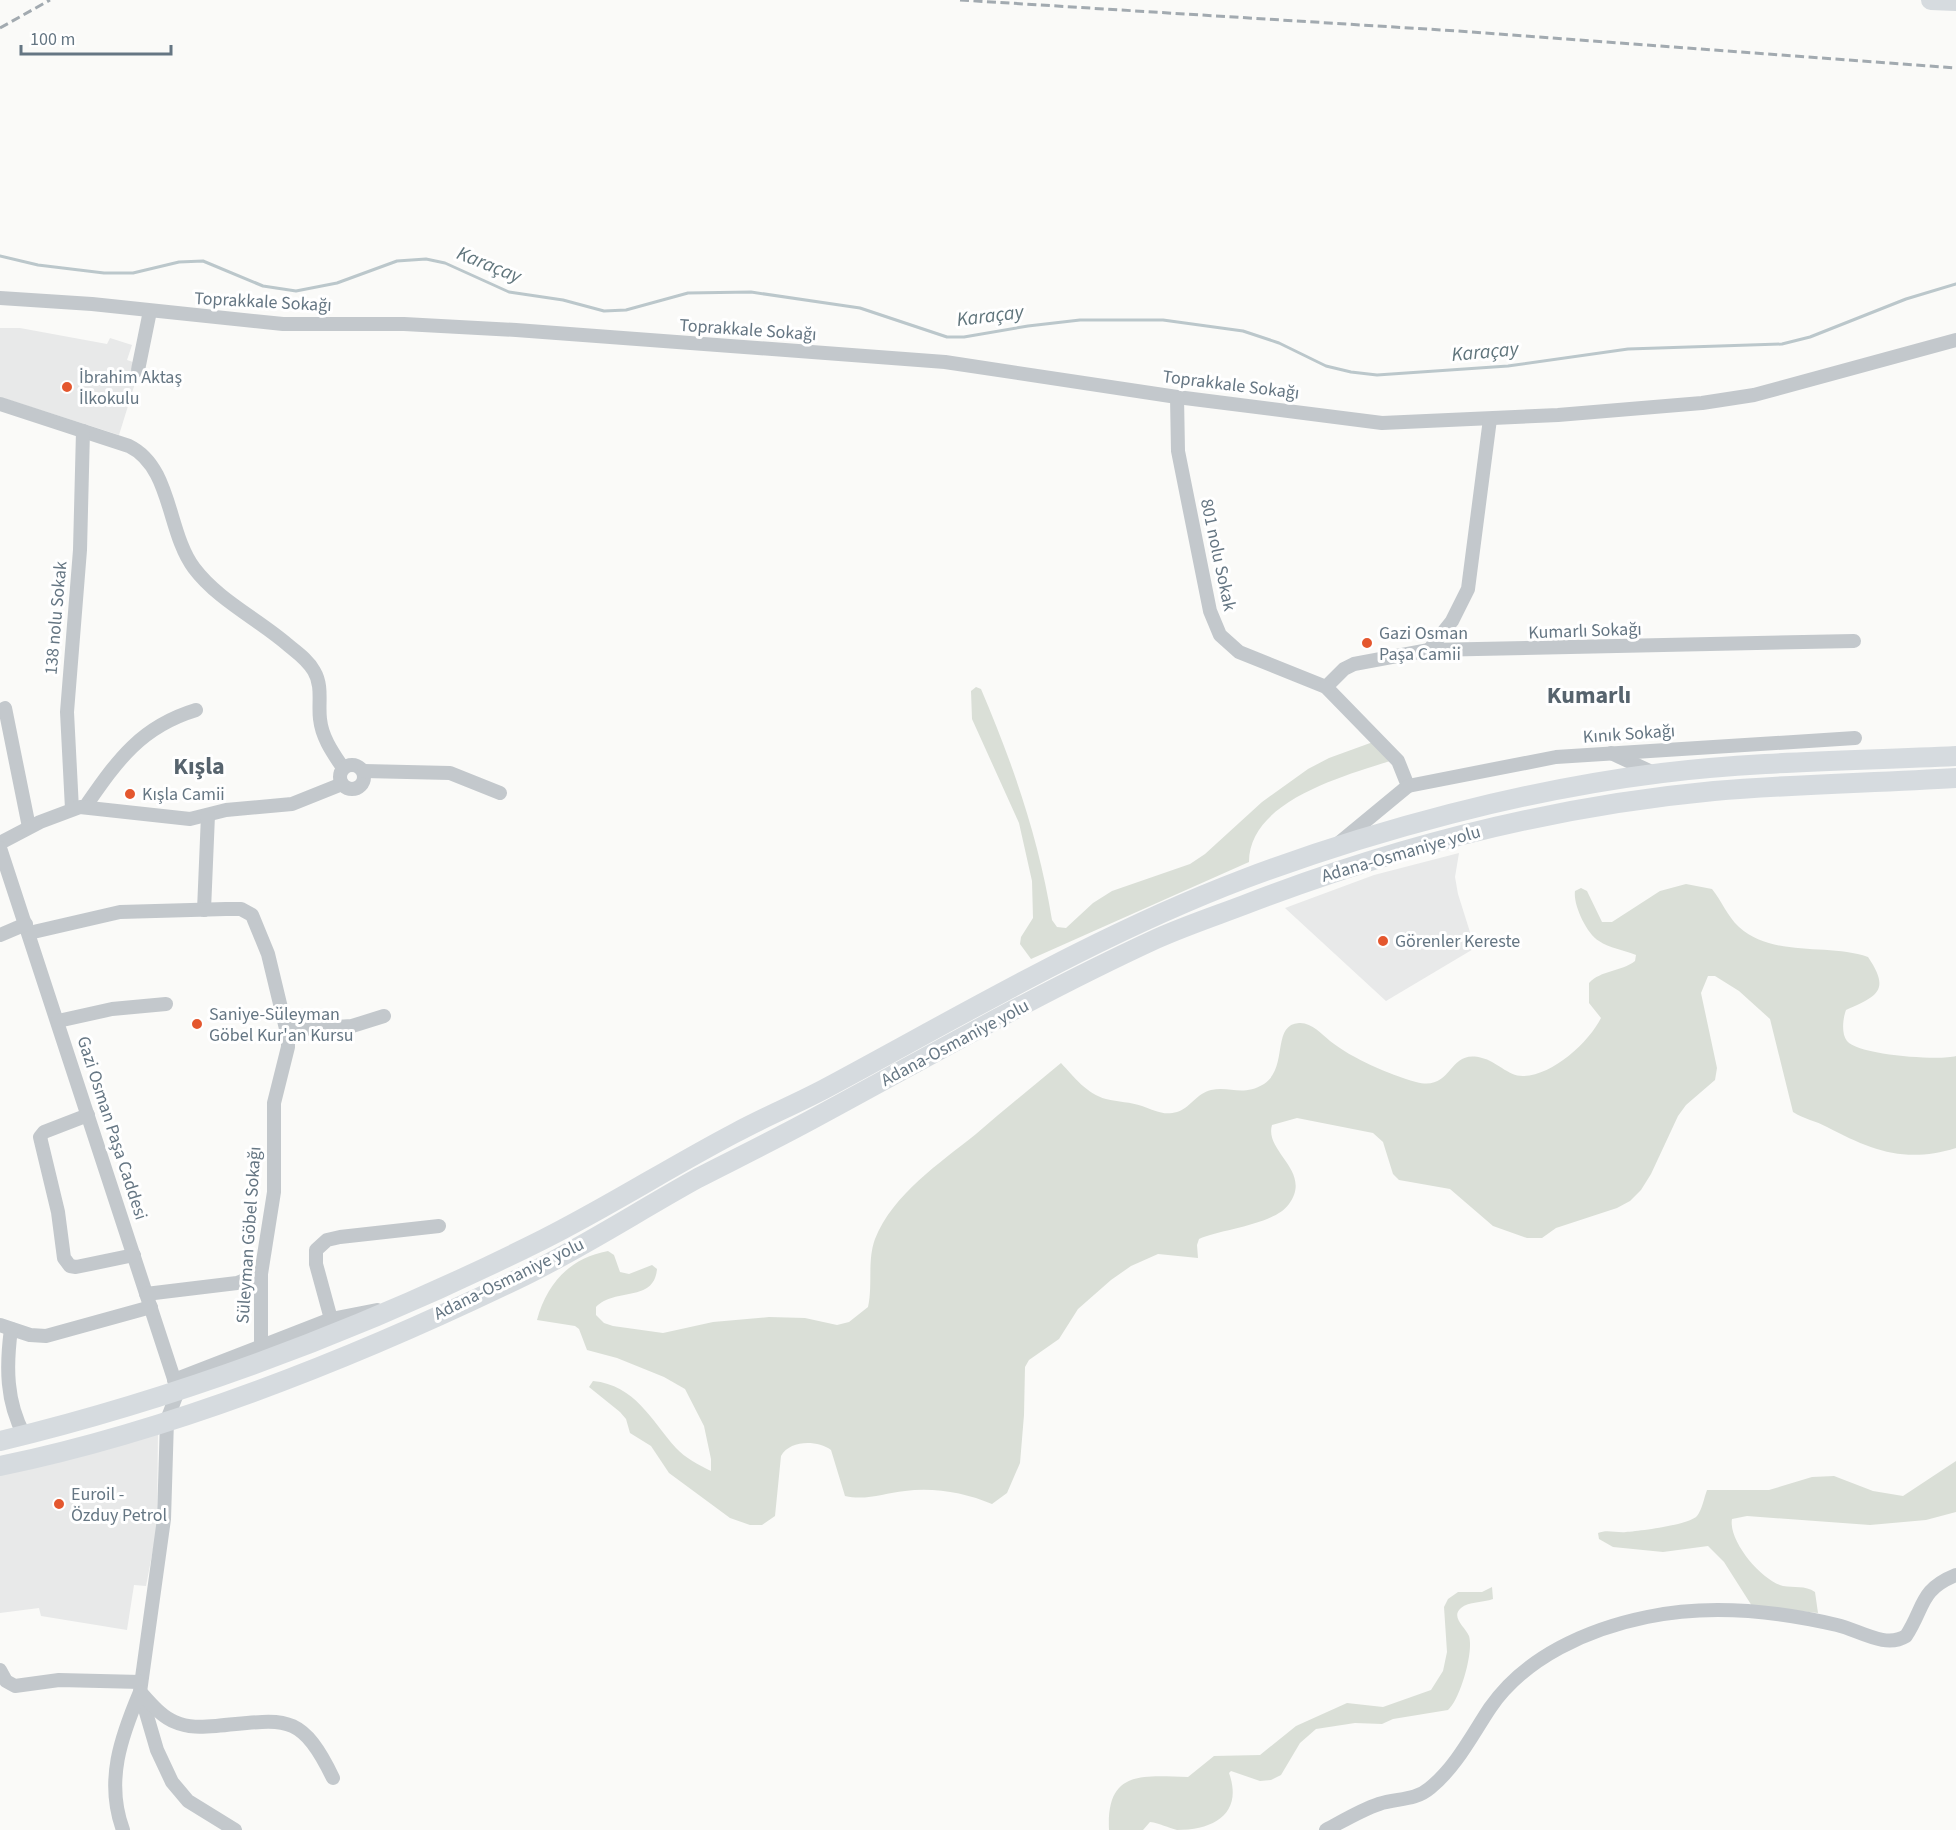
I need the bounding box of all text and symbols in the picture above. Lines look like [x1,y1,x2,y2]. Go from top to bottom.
scale bar [21,18,171,56]
text: 100 m [30,27,75,52]
water label: Karaçay [453,239,526,291]
street label: Toprakkale Sokağı [194,286,332,318]
water label: Karaçay [955,298,1026,334]
street label: Toprakkale Sokağı [678,313,818,347]
water label: Karaçay [1450,335,1521,369]
street label: Toprakkale Sokağı [1161,364,1301,406]
place label: İbrahim Aktaş İlkokulu [79,365,182,411]
marker: İbrahim Aktaş İlkokulu [60,380,74,394]
street label: 801 nolu Sokak [1194,497,1242,613]
street label: 138 nolu Sokak [39,560,73,676]
street label: Kumarlı Sokağı [1528,617,1642,645]
place label: Gazi Osman Paşa Camii [1379,621,1468,667]
marker: Gazi Osman Paşa Camii [1360,636,1374,650]
district label: Kumarlı [1547,678,1631,713]
street label: Kınık Sokağı [1582,718,1676,750]
district label: Kışla [173,749,225,784]
place label: Kışla Camii [142,782,225,807]
marker: Kışla Camii [123,787,137,801]
street label: Adana-Osmaniye yolu [1319,819,1483,889]
place label: Görenler Kereste [1395,929,1520,954]
marker: Görenler Kereste [1376,934,1390,948]
street label: Adana-Osmaniye yolu [877,993,1033,1093]
place label: Saniye-Süleyman Göbel Kur'an Kursu [209,1002,354,1048]
marker: Saniye-Süleyman Göbel Kur'an Kursu [190,1017,204,1031]
street label: Gazi Osman Paşa Caddesi [70,1033,154,1223]
street label: Süleyman Göbel Sokağı [230,1146,268,1324]
street label: Adana-Osmaniye yolu [430,1232,588,1326]
place label: Euroil - Özduy Petrol [71,1482,167,1528]
marker: Euroil - Özduy Petrol [52,1497,66,1511]

